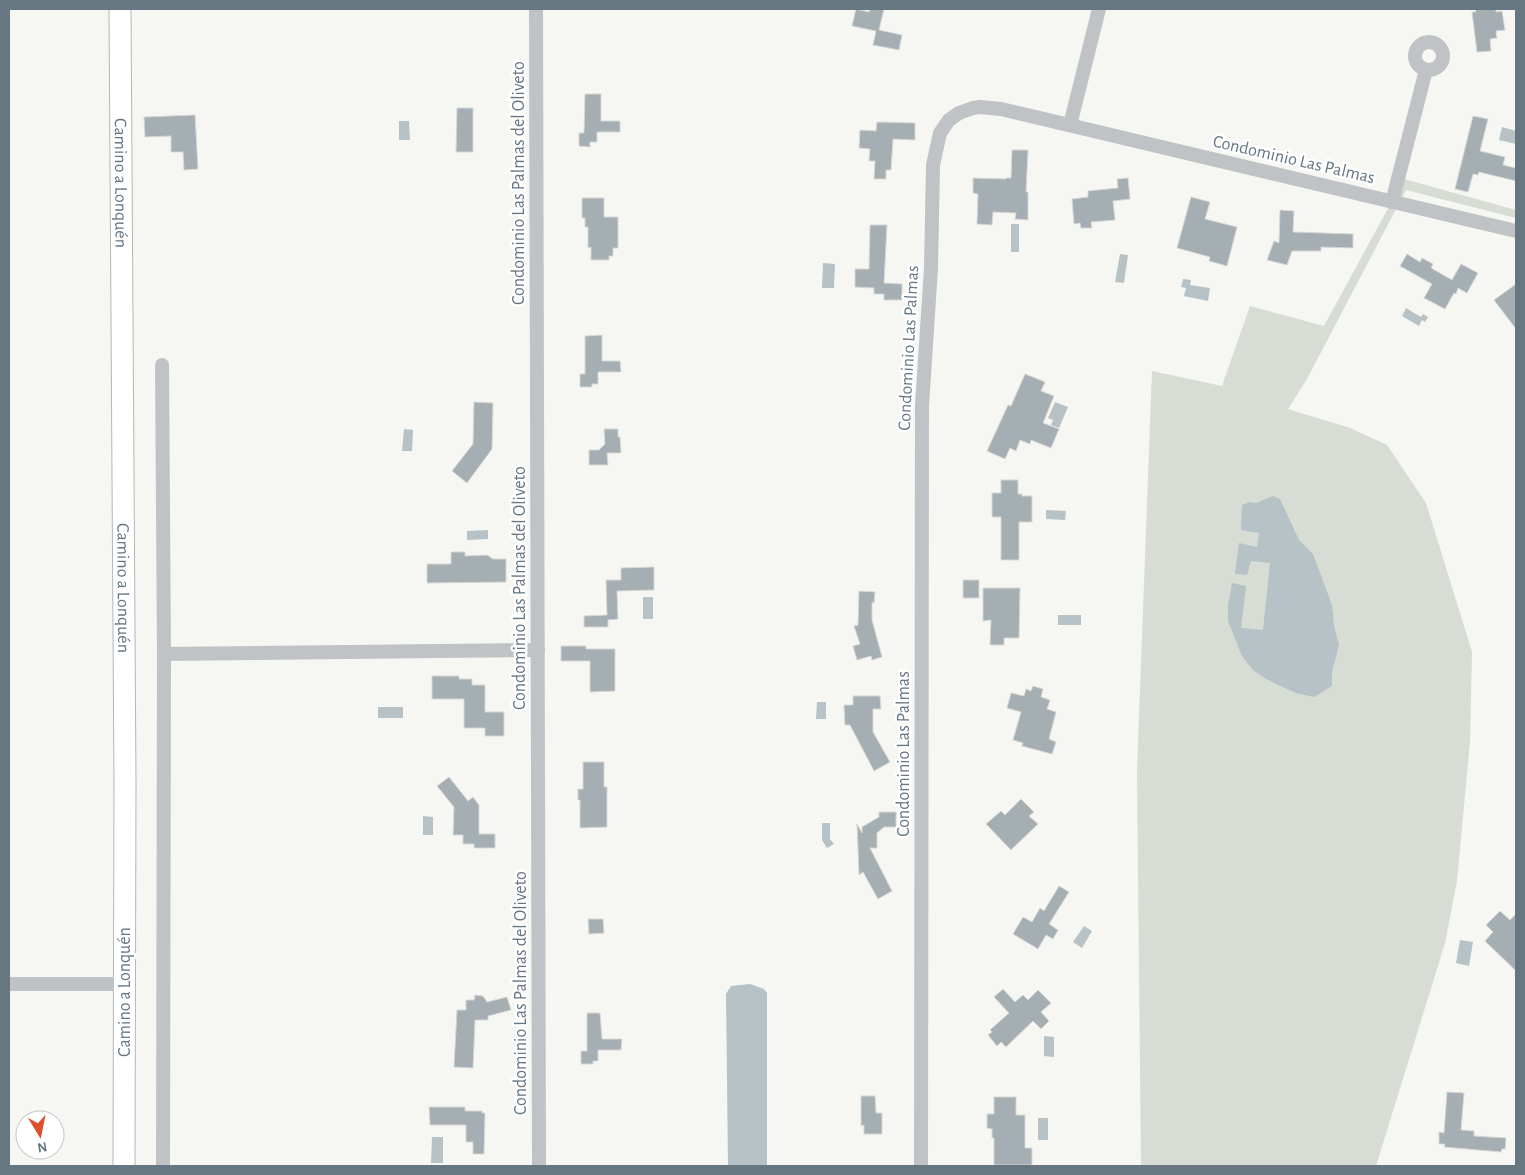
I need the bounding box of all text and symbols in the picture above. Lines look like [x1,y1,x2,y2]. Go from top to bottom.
street label: Condominio Las Palmas del Oliveto [510,61,528,305]
street label: Camino a Lonquén [111,118,130,248]
street label: Condominio Las Palmas [1211,133,1376,187]
street label: Condominio Las Palmas [896,265,922,431]
street label: Condominio Las Palmas del Oliveto [511,466,529,710]
street label: Camino a Lonquén [113,523,132,653]
street label: Condominio Las Palmas [895,671,913,837]
street label: Condominio Las Palmas del Oliveto [512,871,530,1115]
street label: Camino a Lonquén [116,927,134,1057]
north arrow [15,1110,65,1160]
text: N [36,1139,48,1155]

